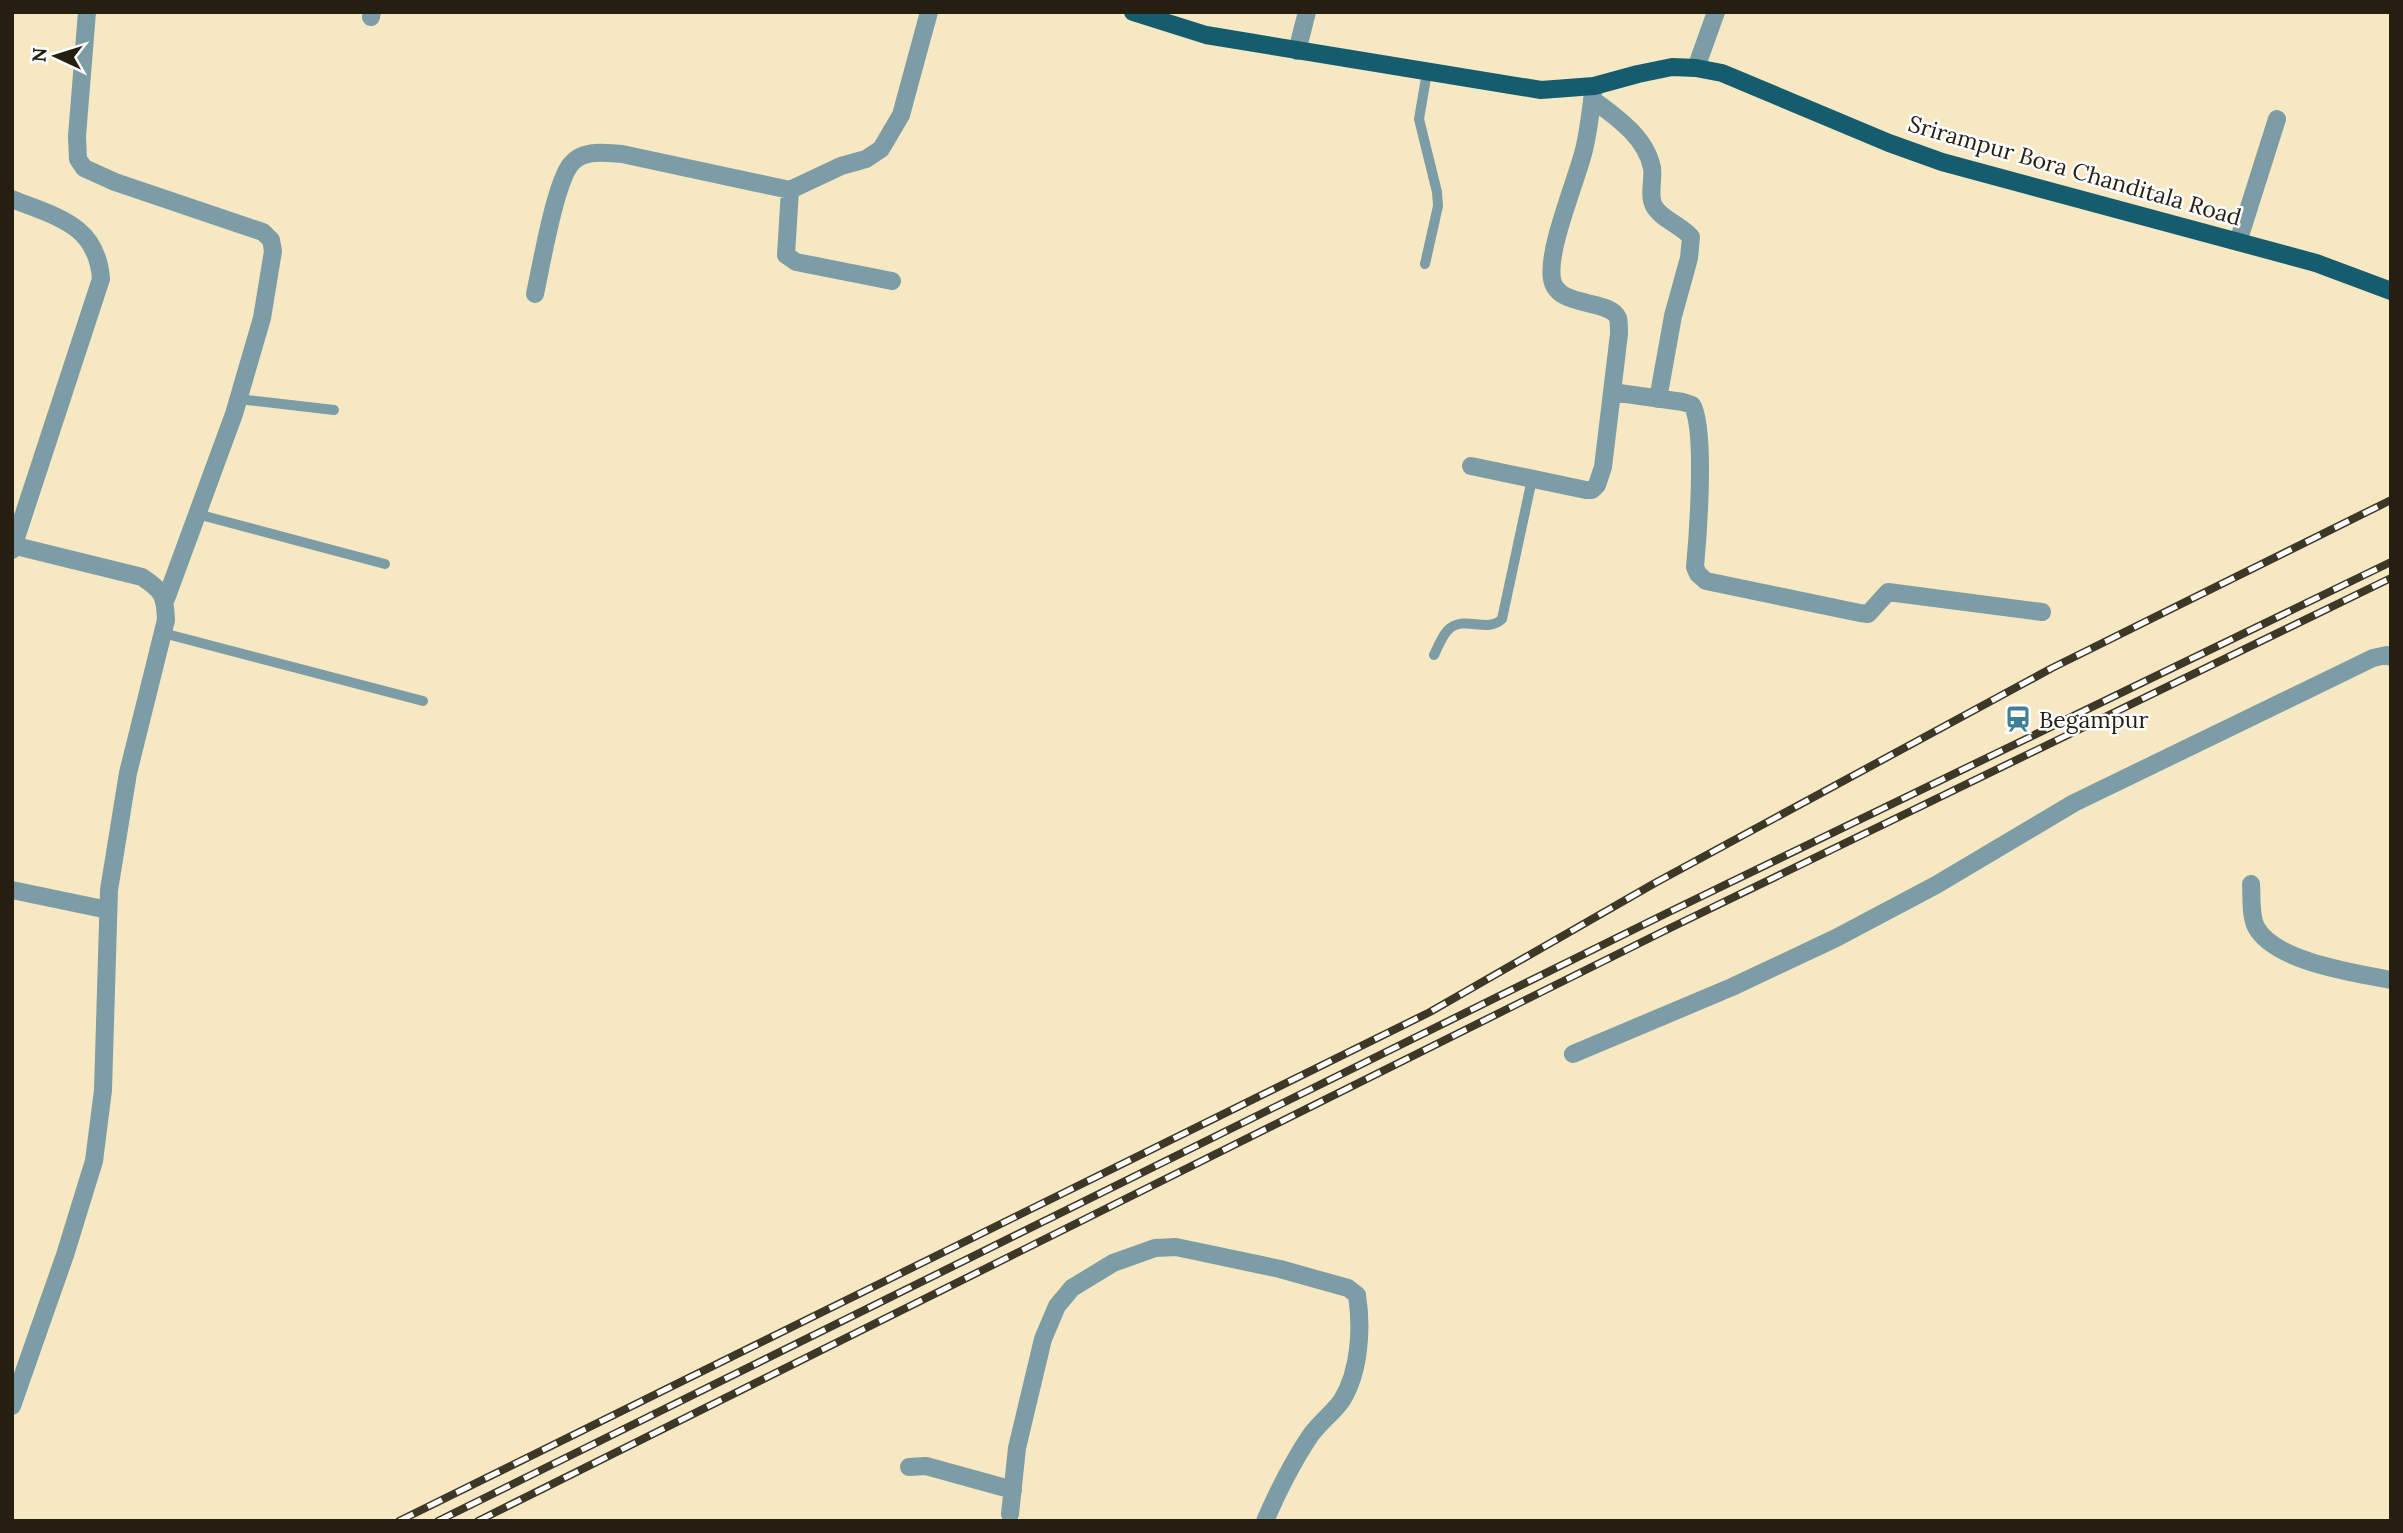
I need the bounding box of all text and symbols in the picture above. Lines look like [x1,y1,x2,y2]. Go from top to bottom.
north arrow [21,21,91,91]
text: N [27,46,52,63]
street label: Srirampur Bora Chanditala Road [1905,109,2245,232]
station icon: Begampur [2003,704,2033,734]
place label: Begampur [2039,705,2148,734]

